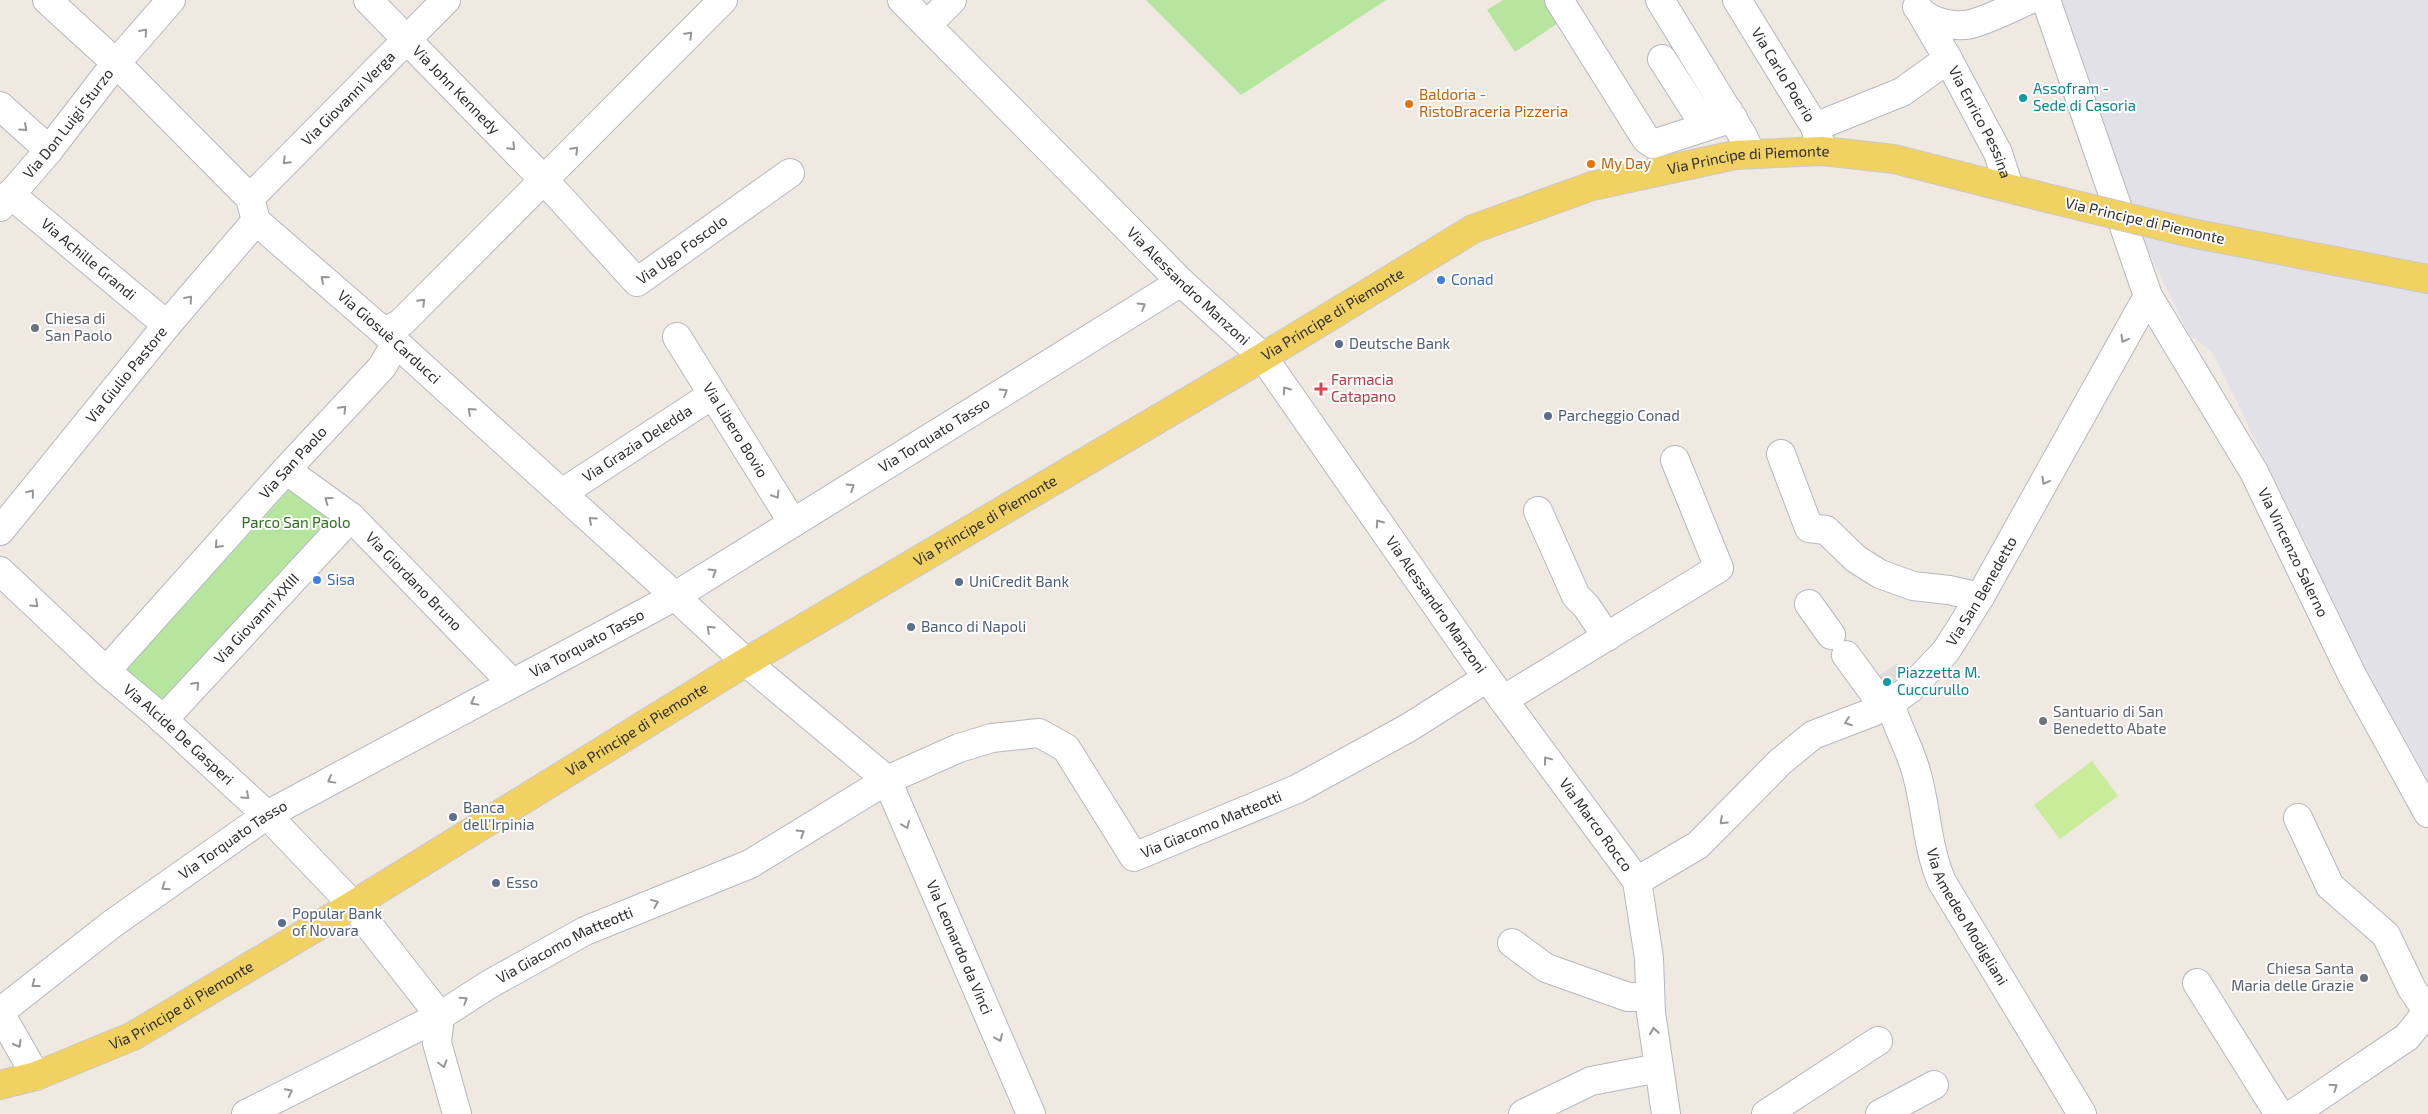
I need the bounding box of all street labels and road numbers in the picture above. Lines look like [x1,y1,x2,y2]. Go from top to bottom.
street label: Via Carlo Poerio [1748,24,1820,125]
street label: Via John Kennedy [409,41,504,138]
street label: Via Giovanni Verga [297,47,398,149]
street label: Via Enrico Pessina [1945,63,2016,180]
street label: Via Don Luigi Sturzo [19,64,117,182]
street label: Via Principe di Piemonte [1665,141,1831,177]
street label: Via Principe di Piemonte [2064,193,2227,247]
street label: Via Ugo Foscolo [632,211,730,288]
street label: Via Achille Grandi [38,214,140,303]
street label: Via Alessandro Manzoni [1124,223,1254,349]
street label: Via Principe di Piemonte [1258,263,1407,364]
street label: Via Giosuè Carducci [334,286,445,387]
street label: Via Giulio Pastore [81,322,170,426]
street label: Via Libero Bovio [700,379,772,480]
street label: Via Torquato Tasso [875,393,993,476]
street label: Via Grazia Deledda [579,401,695,485]
street label: Via San Paolo [255,422,330,502]
street label: Via Principe di Piemonte [910,471,1060,569]
street label: Via Vincenzo Salerno [2255,484,2333,620]
street label: Via Giordano Bruno [362,528,466,634]
street label: Via Alessandro Manzoni [1383,532,1491,676]
street label: Via San Benedetto [1942,533,2020,649]
street label: Via Giovanni XXIII [210,569,302,667]
street label: Via Torquato Tasso [526,605,647,681]
street label: Via Principe di Piemonte [562,678,711,779]
street label: Via Alcide De Gasperi [120,680,238,788]
street label: Via Marco Rocco [1556,774,1637,875]
street label: Via Giacomo Matteotti [1138,786,1284,861]
street label: Via Torquato Tasso [175,796,290,882]
street label: Via Amedeo Modigliani [1924,846,2012,988]
street label: Via Leonardo da Vinci [923,877,997,1017]
street label: Via Giacomo Matteotti [493,902,635,987]
street label: Via Principe di Piemonte [106,956,256,1053]

